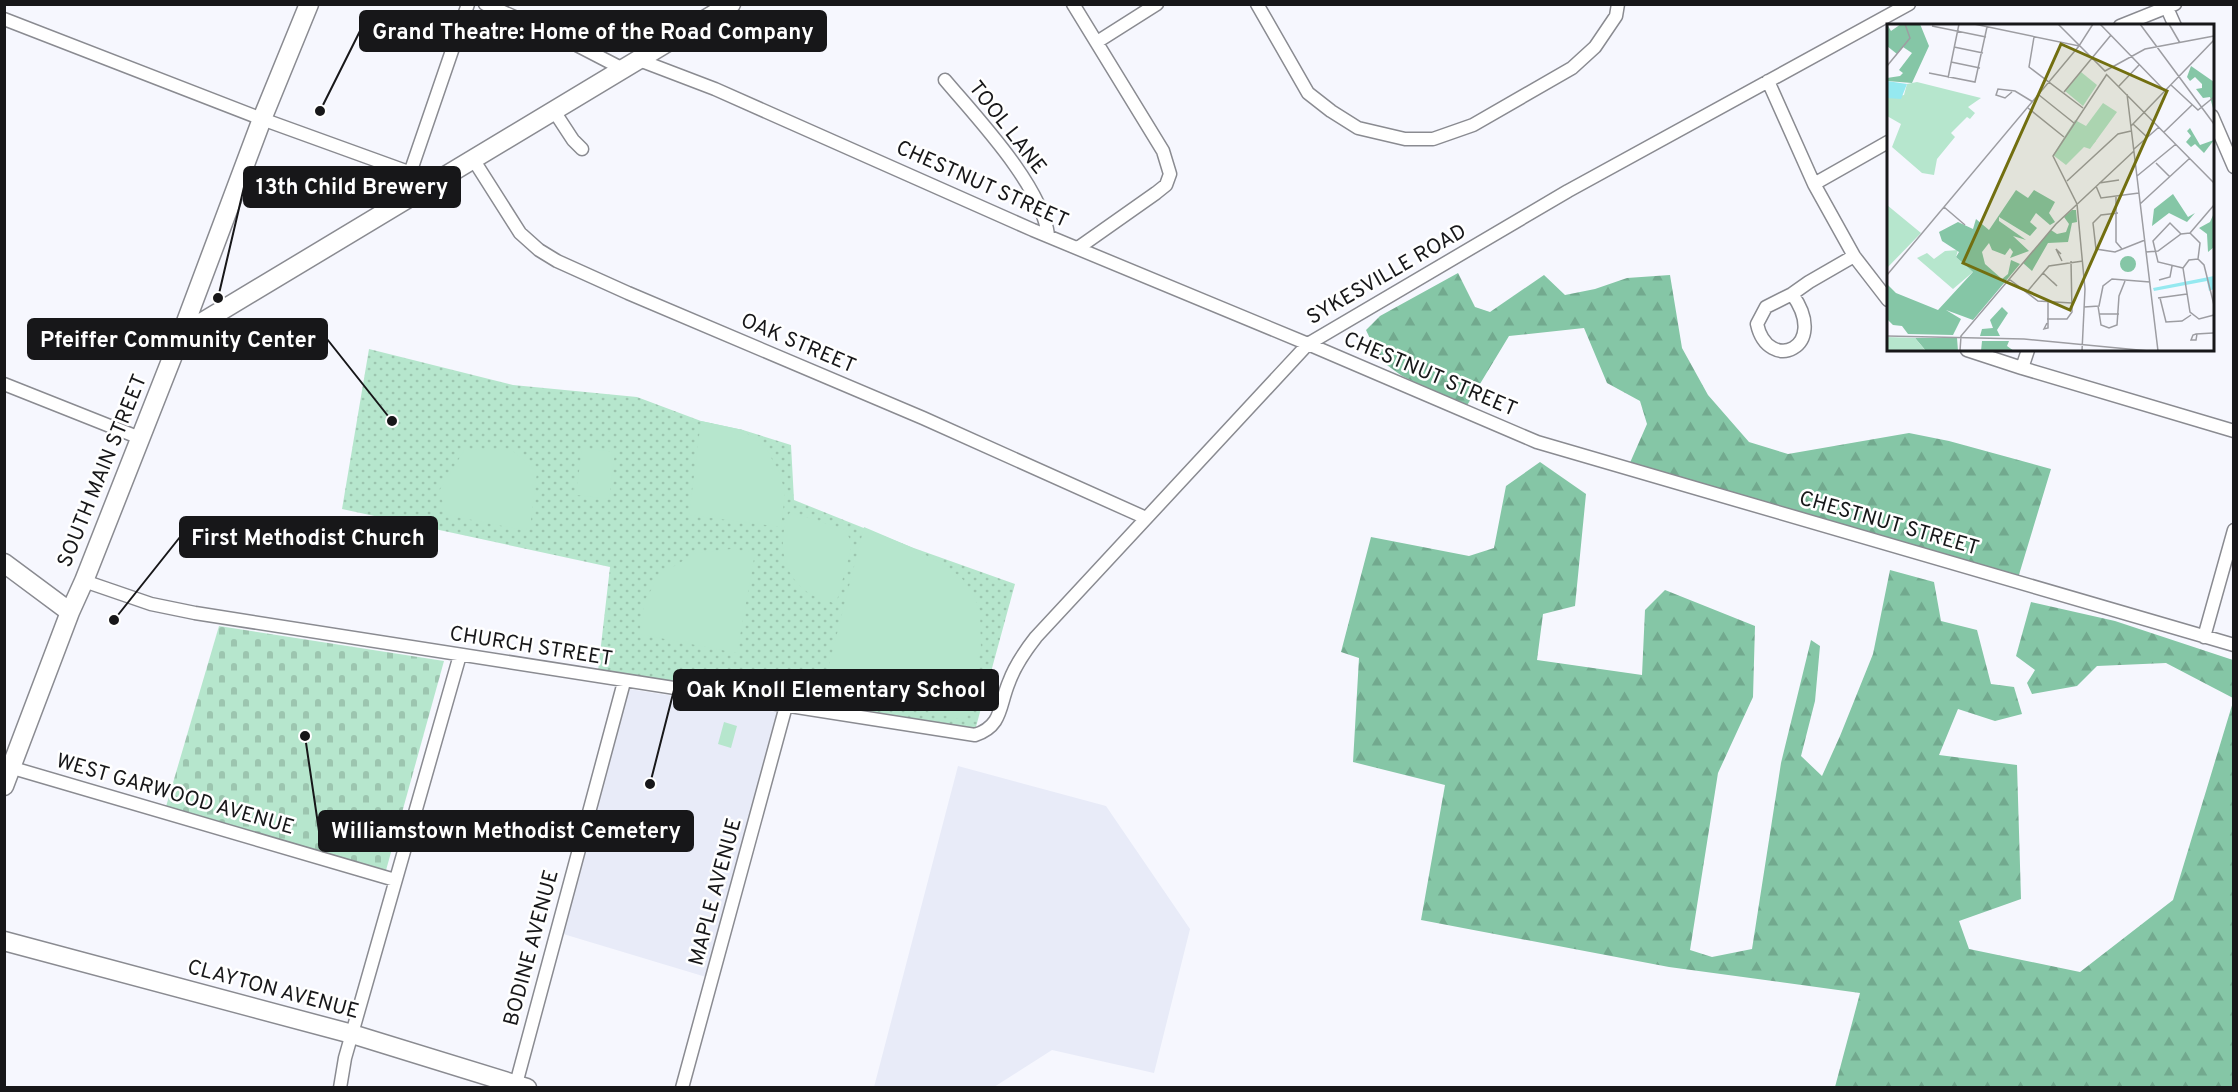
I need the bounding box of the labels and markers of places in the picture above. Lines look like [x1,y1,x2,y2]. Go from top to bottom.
callout: Grand Theatre: Home of the Road Company [360,11,826,51]
callout: 13th Child Brewery [244,167,460,207]
callout: Pfeiffer Community Center [28,319,327,359]
callout: First Methodist Church [180,517,437,557]
callout: Oak Knoll Elementary School [674,670,998,710]
callout: Williamstown Methodist Cemetery [319,811,693,851]

